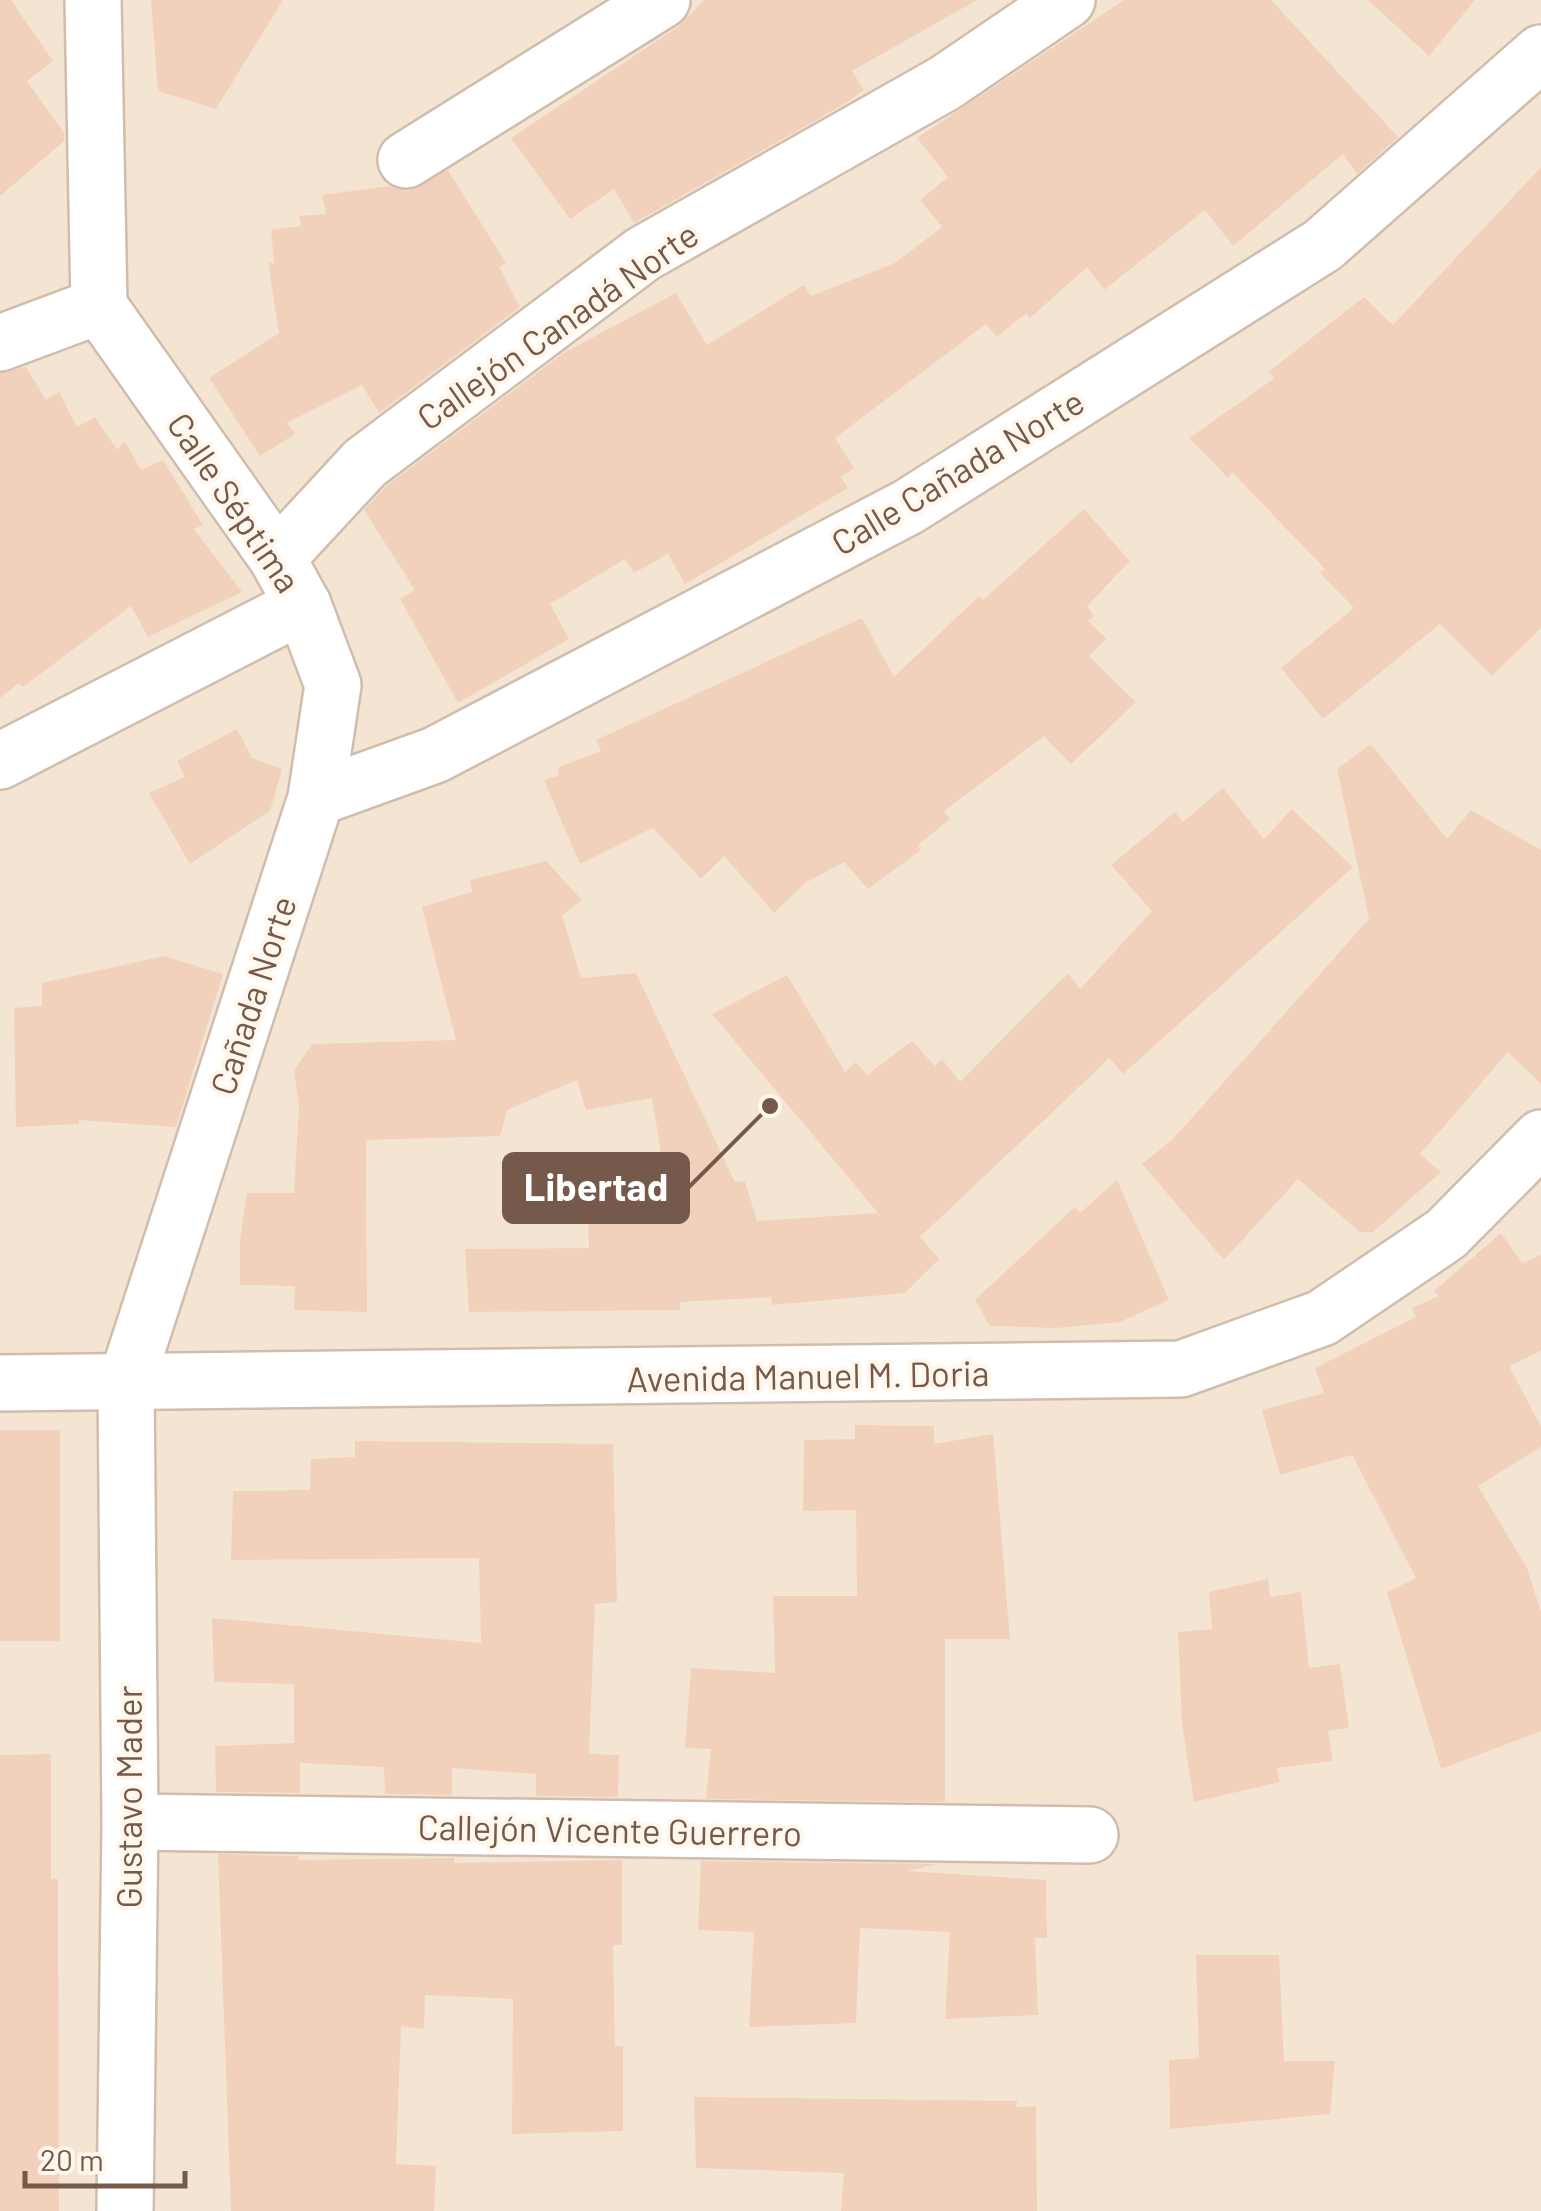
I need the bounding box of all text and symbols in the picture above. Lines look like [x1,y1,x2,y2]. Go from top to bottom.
street label: Callejón Canadá Norte [408,212,706,438]
street label: Calle Cañada Norte [823,379,1091,563]
street label: Calle Séptima [160,404,310,600]
street label: Cañada Norte [200,890,304,1100]
callout: Libertad [504,1154,688,1222]
text: Libertad [524,1163,668,1209]
street label: Avenida Manuel M. Doria [626,1351,990,1399]
street label: Gustavo Mader [107,1685,149,1908]
street label: Callejón Vicente Guerrero [417,1805,803,1853]
scale bar [25,2126,185,2188]
text: 20 m [40,2141,104,2177]

